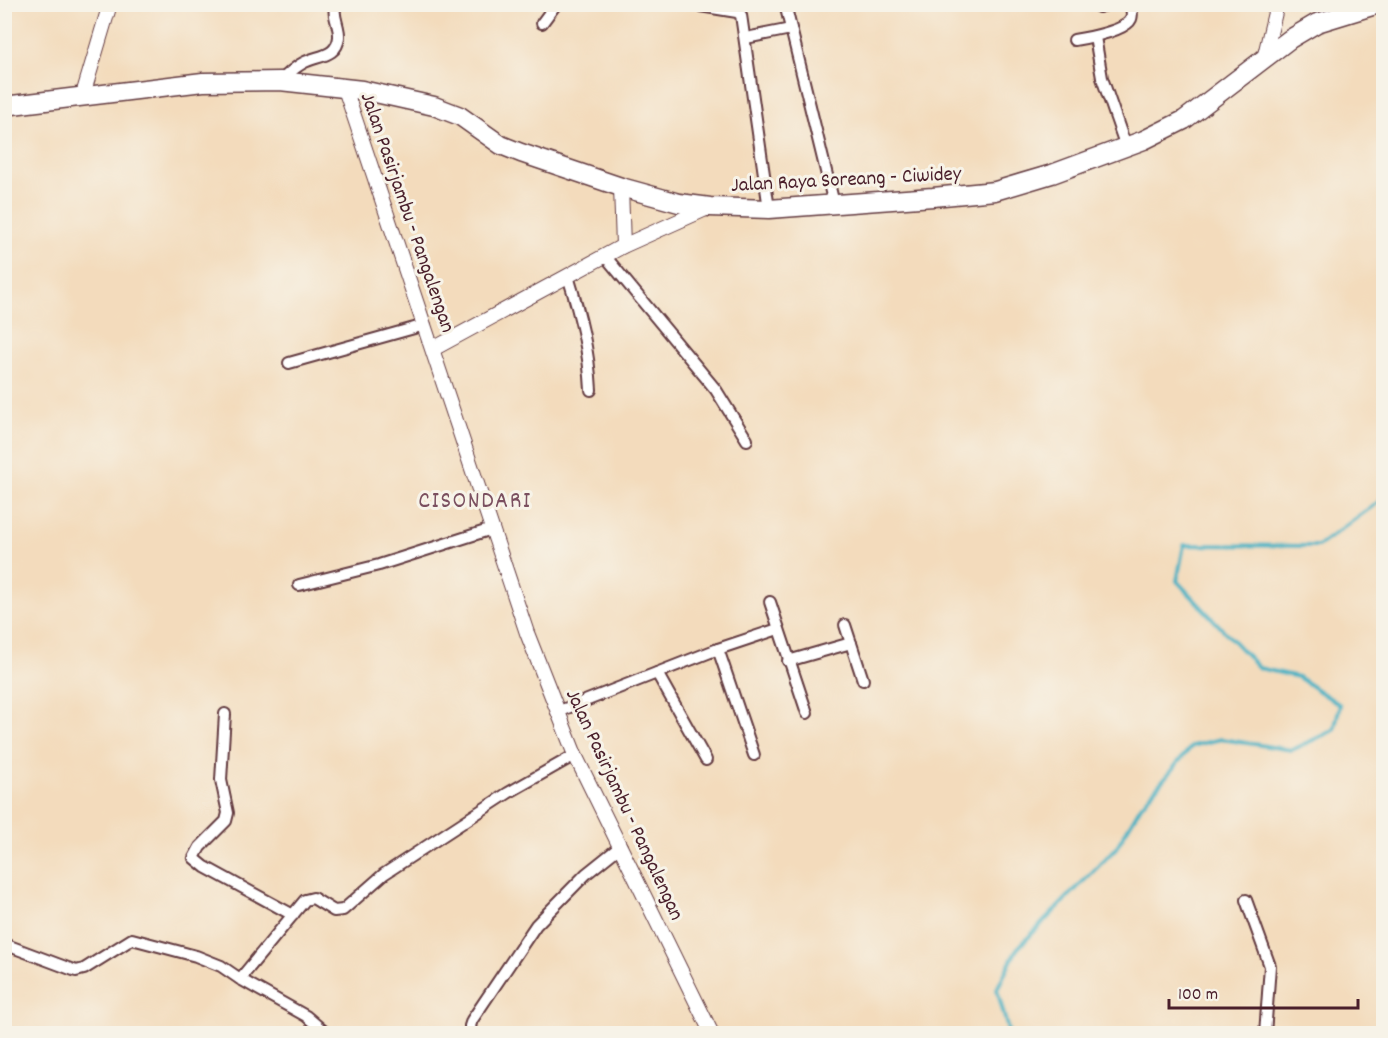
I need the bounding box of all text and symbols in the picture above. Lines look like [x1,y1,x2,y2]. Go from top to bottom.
street label: Jalan Pasirjambu - Pangalengan [351,89,461,337]
street label: Jalan Raya Soreang - Ciwidey [730,160,963,202]
district label: CISONDARI [418,485,532,519]
street label: Jalan Pasirjambu - Pangalengan [556,685,690,926]
scale bar [1169,972,1358,1010]
text: 100 m [1178,983,1218,1008]

